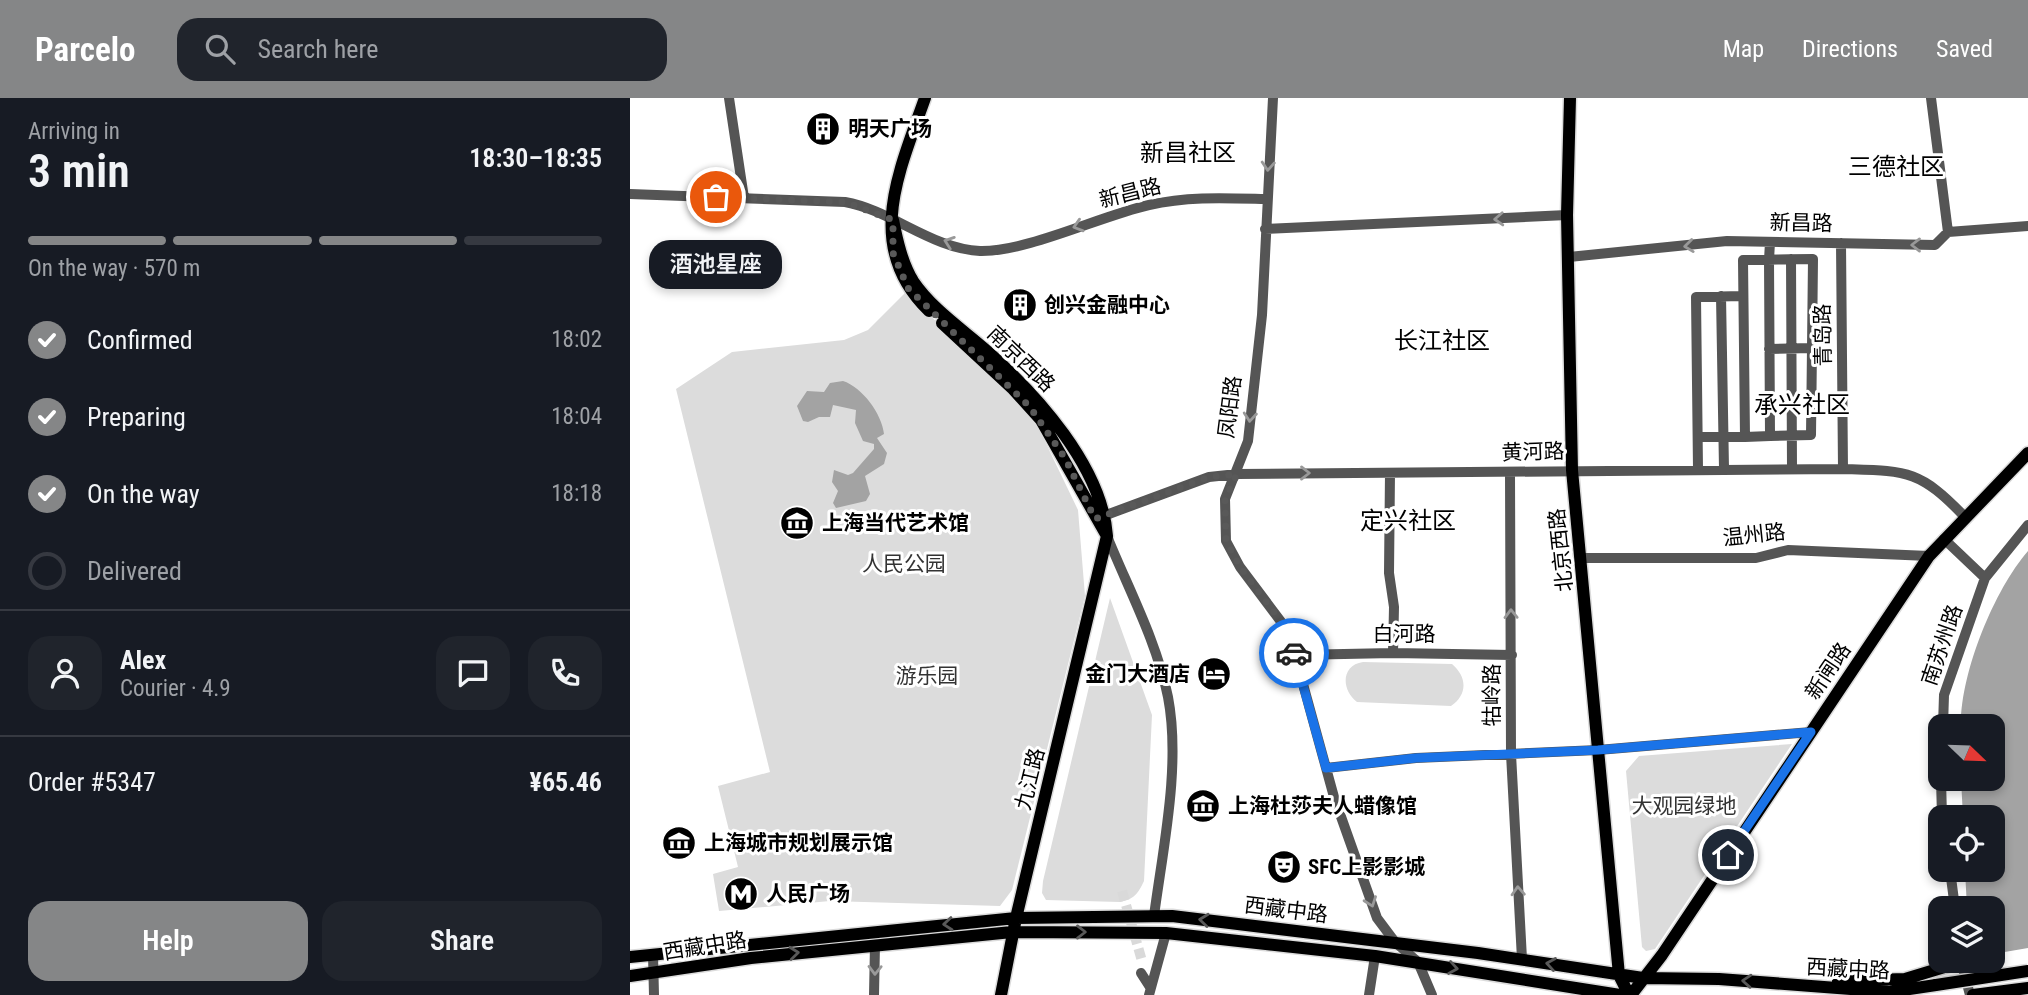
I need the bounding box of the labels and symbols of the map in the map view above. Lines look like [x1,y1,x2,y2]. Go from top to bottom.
building icon: 明天广场 [804,110,842,148]
place label: 明天广场 [848,117,932,141]
district label: 新昌社区 [1140,139,1236,167]
district label: 三德社区 [1848,153,1944,181]
one-way arrow [1260,161,1275,172]
pin [686,167,746,227]
street label: 新昌路 [1097,174,1163,212]
street label: 新昌路 [1769,210,1833,236]
one-way arrow [1493,211,1504,226]
one-way arrow [1073,218,1085,233]
one-way arrow [943,236,955,250]
one-way arrow [1911,237,1921,253]
one-way arrow [1683,238,1695,253]
callout: 酒池星座 [650,239,782,288]
building icon: 创兴金融中心 [1001,286,1039,324]
place label: 创兴金融中心 [1044,293,1170,317]
street label: 青岛路 [1810,303,1836,367]
street label: 南京西路 [982,321,1060,397]
district label: 长江社区 [1394,327,1490,355]
street label: 凤阳路 [1214,374,1246,440]
district label: 承兴社区 [1754,391,1850,419]
one-way arrow [1243,412,1258,423]
street label: 黄河路 [1501,439,1565,465]
one-way arrow [1300,465,1311,481]
museum icon: 上海当代艺术馆 [778,504,816,542]
district label: 定兴社区 [1360,507,1456,535]
street label: 北京西路 [1545,507,1577,593]
place label: 上海当代艺术馆 [822,511,969,535]
street label: 温州路 [1721,520,1787,550]
park label: 人民公园 [862,552,946,576]
street label: 南苏州路 [1917,601,1967,689]
one-way arrow [1504,609,1519,620]
courier [1259,618,1329,688]
street label: 白河路 [1373,622,1436,646]
street label: 新闸路 [1800,638,1856,704]
hotel icon: 金门大酒店 [1195,655,1233,693]
place label: 金门大酒店 [1085,662,1190,686]
park label: 游乐园 [896,664,959,688]
street label: 牯岭路 [1480,664,1504,727]
north arrow [1928,714,2006,791]
street label: 九江路 [1011,746,1049,812]
museum icon: 上海杜莎夫人蜡像馆 [1184,787,1222,825]
place label: 上海杜莎夫人蜡像馆 [1228,794,1417,818]
park label: 大观园绿地 [1632,794,1737,818]
museum icon: 上海城市规划展示馆 [660,824,698,862]
pin [1698,825,1758,885]
place label: 上海城市规划展示馆 [704,831,893,855]
theatre icon: SFC上影影城 [1265,848,1303,886]
place label: SFC上影影城 [1308,855,1425,879]
metro station icon: 人民广场 [722,875,760,913]
place label: 人民广场 [766,882,850,906]
one-way arrow [1511,885,1526,896]
street label: 西藏中路 [1243,893,1329,927]
one-way arrow [1363,896,1377,908]
one-way arrow [1198,913,1209,928]
one-way arrow [942,916,953,931]
one-way arrow [1076,924,1086,940]
street label: 西藏中路 [662,928,748,964]
one-way arrow [789,946,800,961]
street label: 西藏中路 [1805,955,1891,983]
one-way arrow [1545,956,1557,971]
one-way arrow [1447,960,1459,975]
one-way arrow [867,965,883,976]
one-way arrow [1741,974,1752,989]

